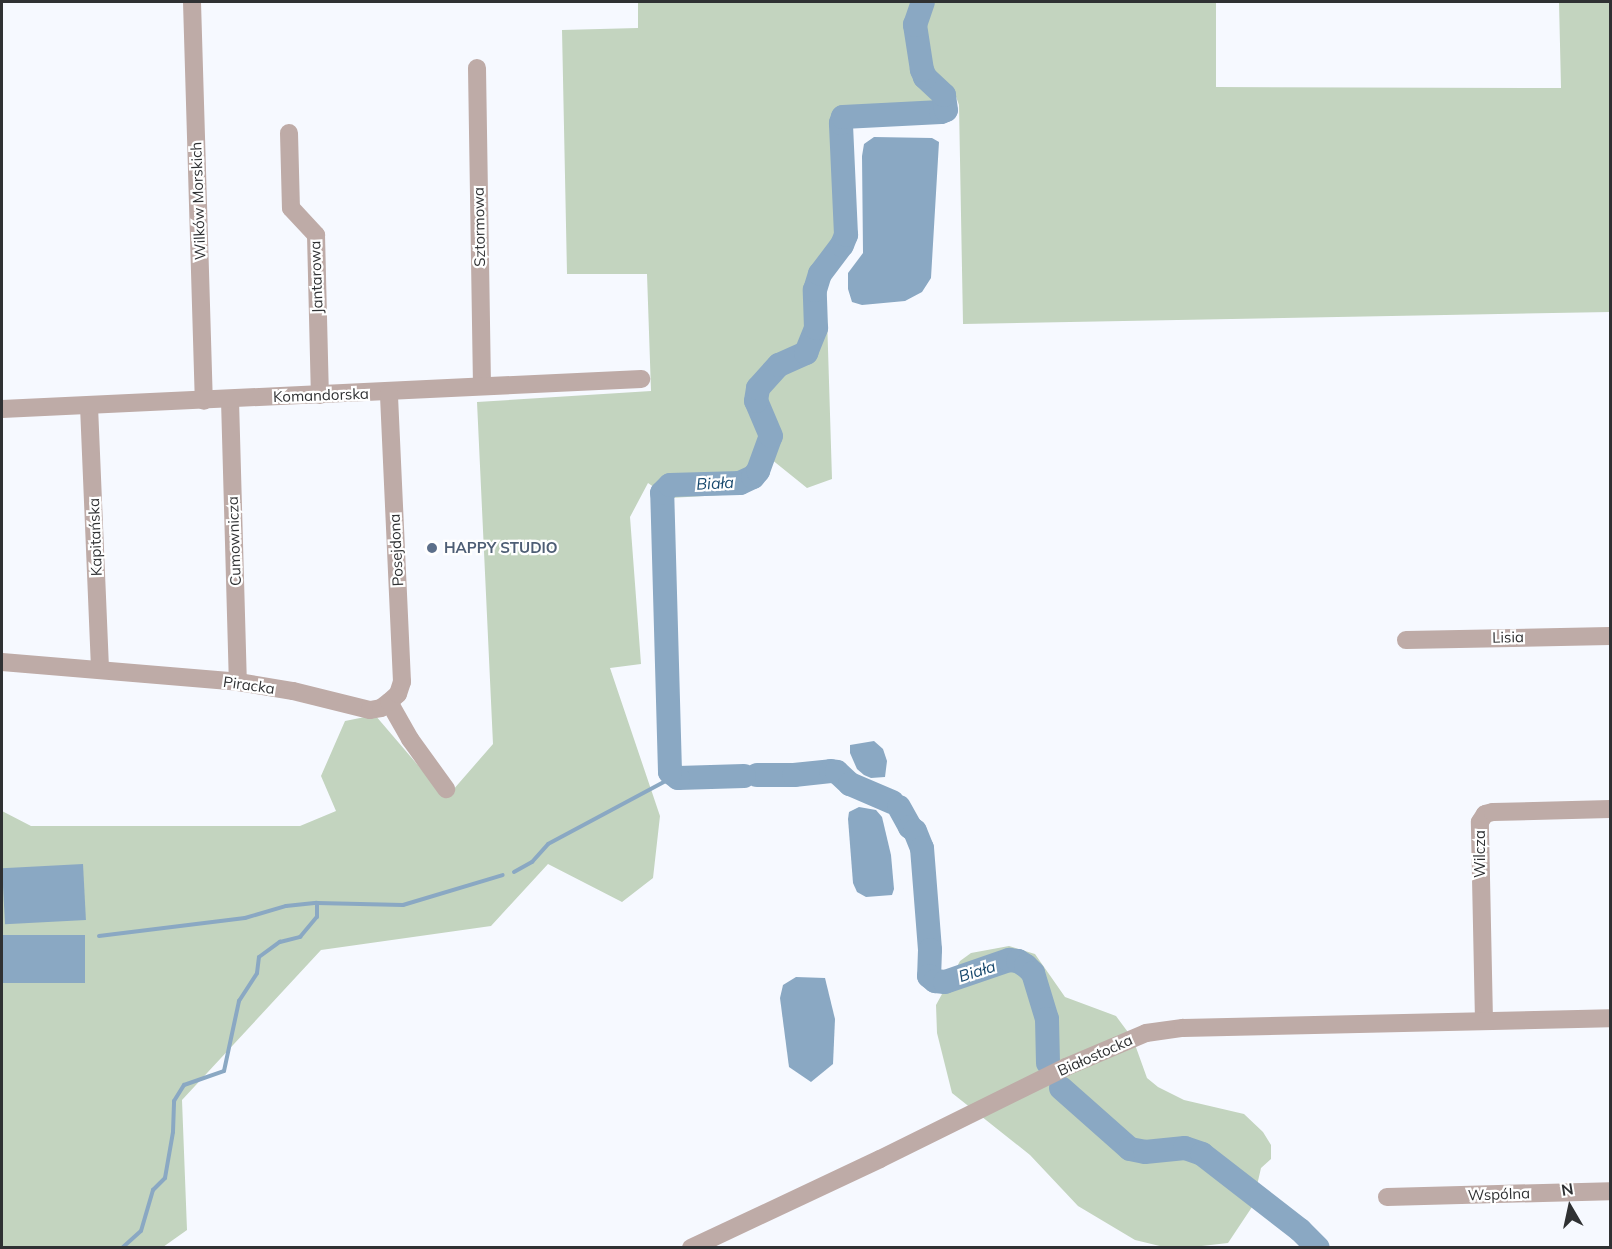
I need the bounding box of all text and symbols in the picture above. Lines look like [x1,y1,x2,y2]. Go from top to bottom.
street label: Wilków Morskich [187,141,209,261]
street label: Sztormowa [469,187,489,267]
street label: Jantarowa [306,240,326,314]
street label: Komandorska [273,384,369,406]
water label: Biała [696,472,734,494]
street label: Cumownicza [223,496,245,586]
street label: Kapitańska [85,498,105,576]
street label: Posejdona [385,513,407,587]
place label: HAPPY STUDIO [444,539,558,557]
marker: HAPPY STUDIO [425,541,439,555]
street label: Lisia [1492,628,1524,646]
street label: Piracka [222,672,276,698]
street label: Wilcza [1471,830,1489,878]
water label: Biała [956,956,998,986]
street label: Białostocka [1055,1030,1135,1080]
north arrow [1540,1177,1600,1237]
text: N [1560,1178,1575,1200]
street label: Wspólna [1468,1184,1530,1204]

